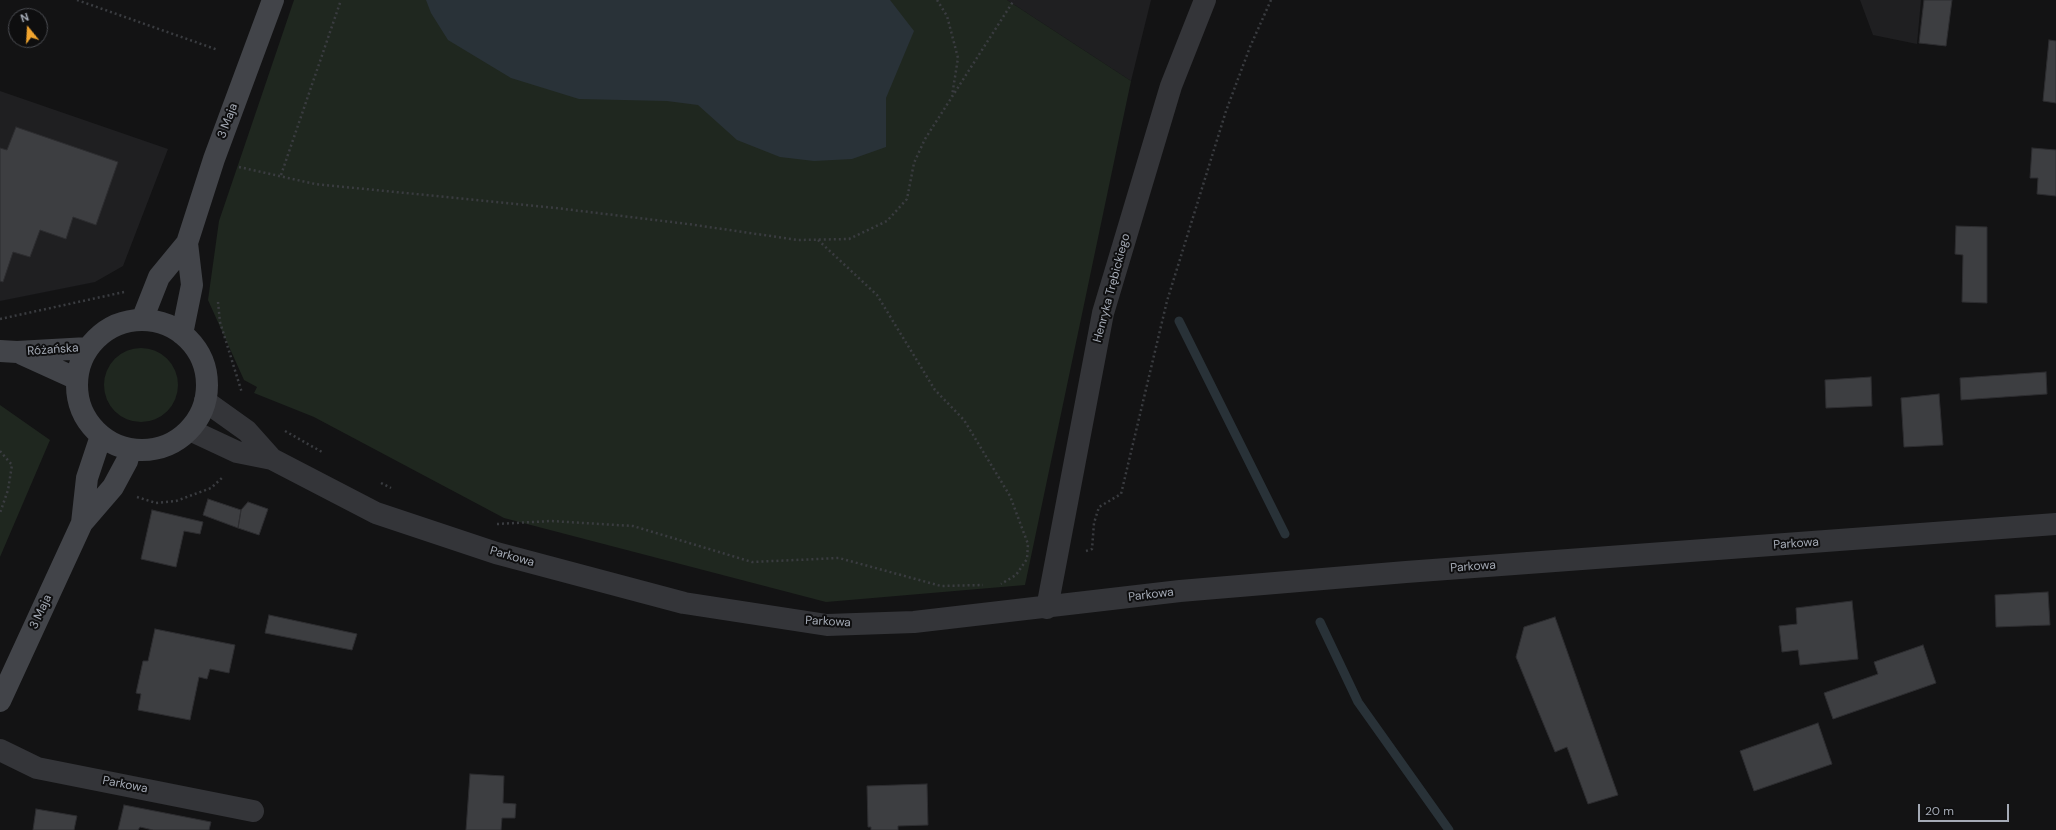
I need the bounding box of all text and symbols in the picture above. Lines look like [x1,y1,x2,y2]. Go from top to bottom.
north arrow [8,8,48,48]
text: N [19,10,31,25]
street label: 3 Maja [215,101,241,141]
street label: Henryka Trębickiego [1091,232,1133,344]
street label: Różańska [27,341,79,359]
street label: Parkowa [1773,535,1819,553]
street label: Parkowa [488,544,536,570]
street label: Parkowa [1450,558,1496,576]
street label: Parkowa [1127,585,1175,605]
street label: 3 Maja [27,592,55,632]
street label: Parkowa [805,614,851,630]
street label: Parkowa [101,774,149,796]
scale bar [1920,796,2011,822]
text: 20 m [1925,803,1954,819]

